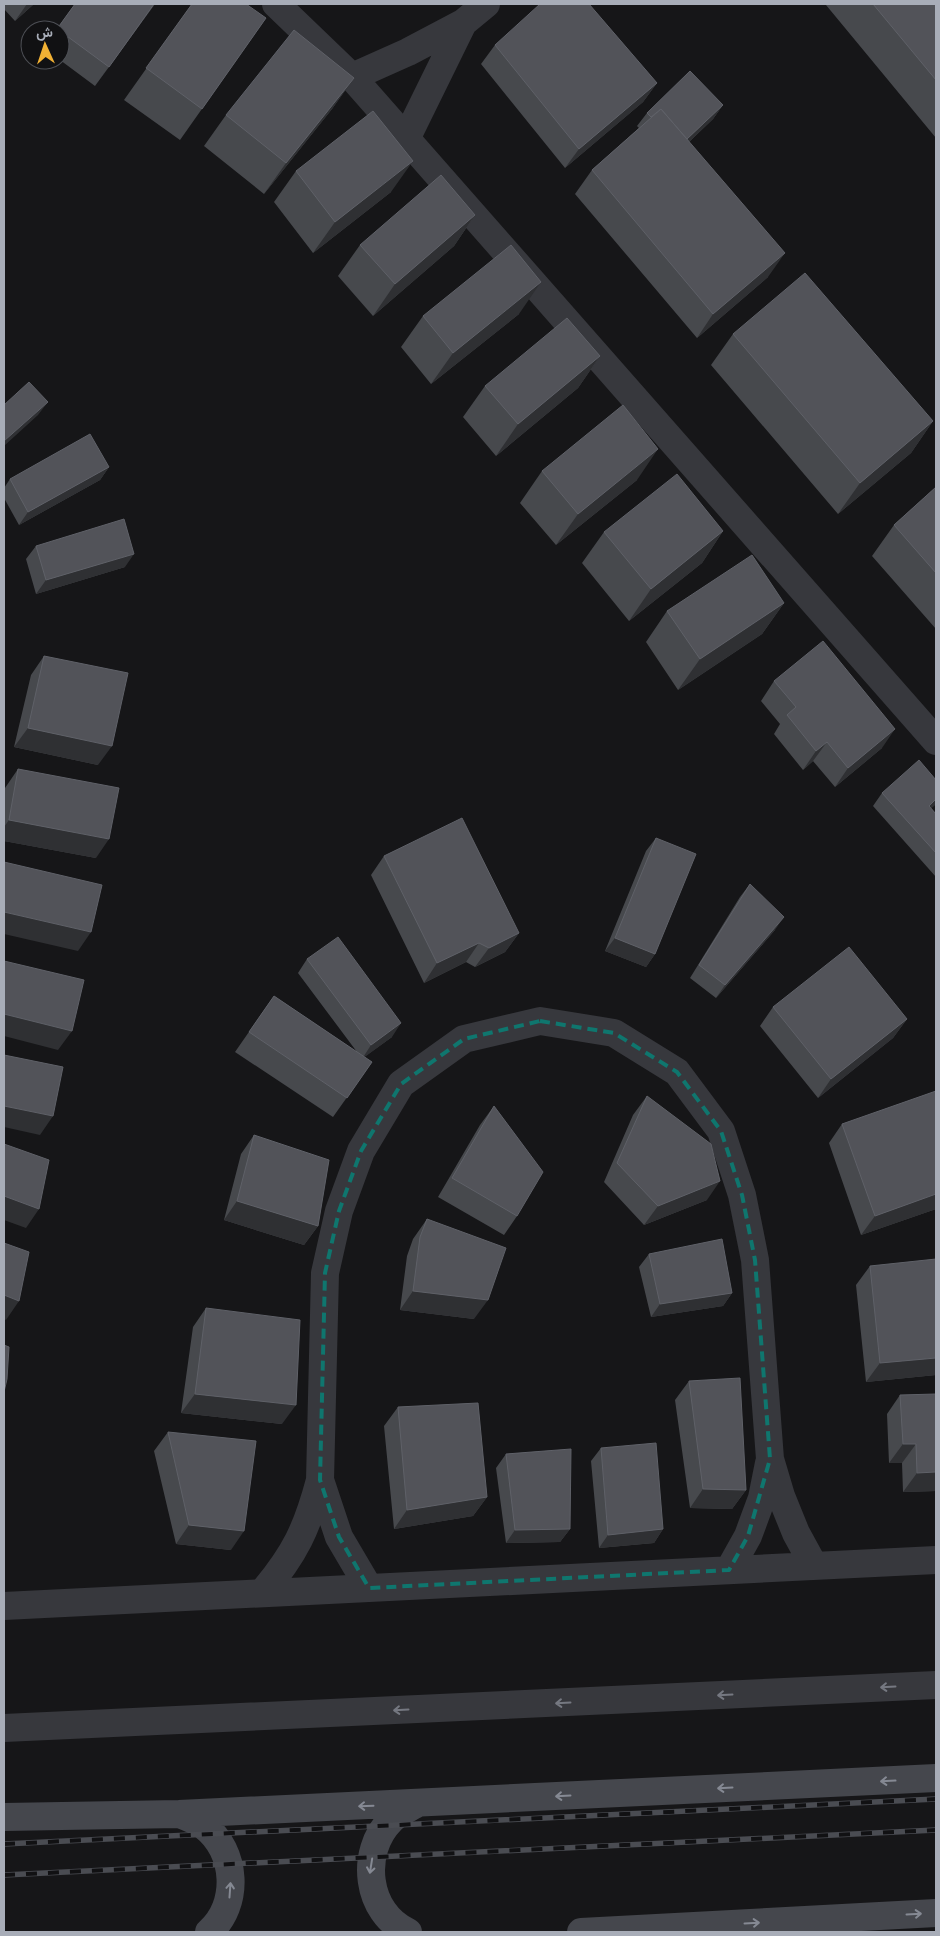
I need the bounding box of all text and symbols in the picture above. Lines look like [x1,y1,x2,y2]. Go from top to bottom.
north arrow [20,20,70,70]
text: ش [35,23,53,41]
one-way arrow [880,1683,896,1692]
one-way arrow [717,1690,734,1700]
one-way arrow [555,1698,571,1707]
one-way arrow [393,1705,409,1715]
one-way arrow [880,1776,896,1785]
one-way arrow [718,1784,734,1793]
one-way arrow [555,1792,571,1801]
one-way arrow [358,1801,374,1810]
one-way arrow [366,1858,376,1874]
one-way arrow [225,1882,235,1898]
one-way arrow [906,1910,922,1919]
one-way arrow [743,1918,759,1927]

